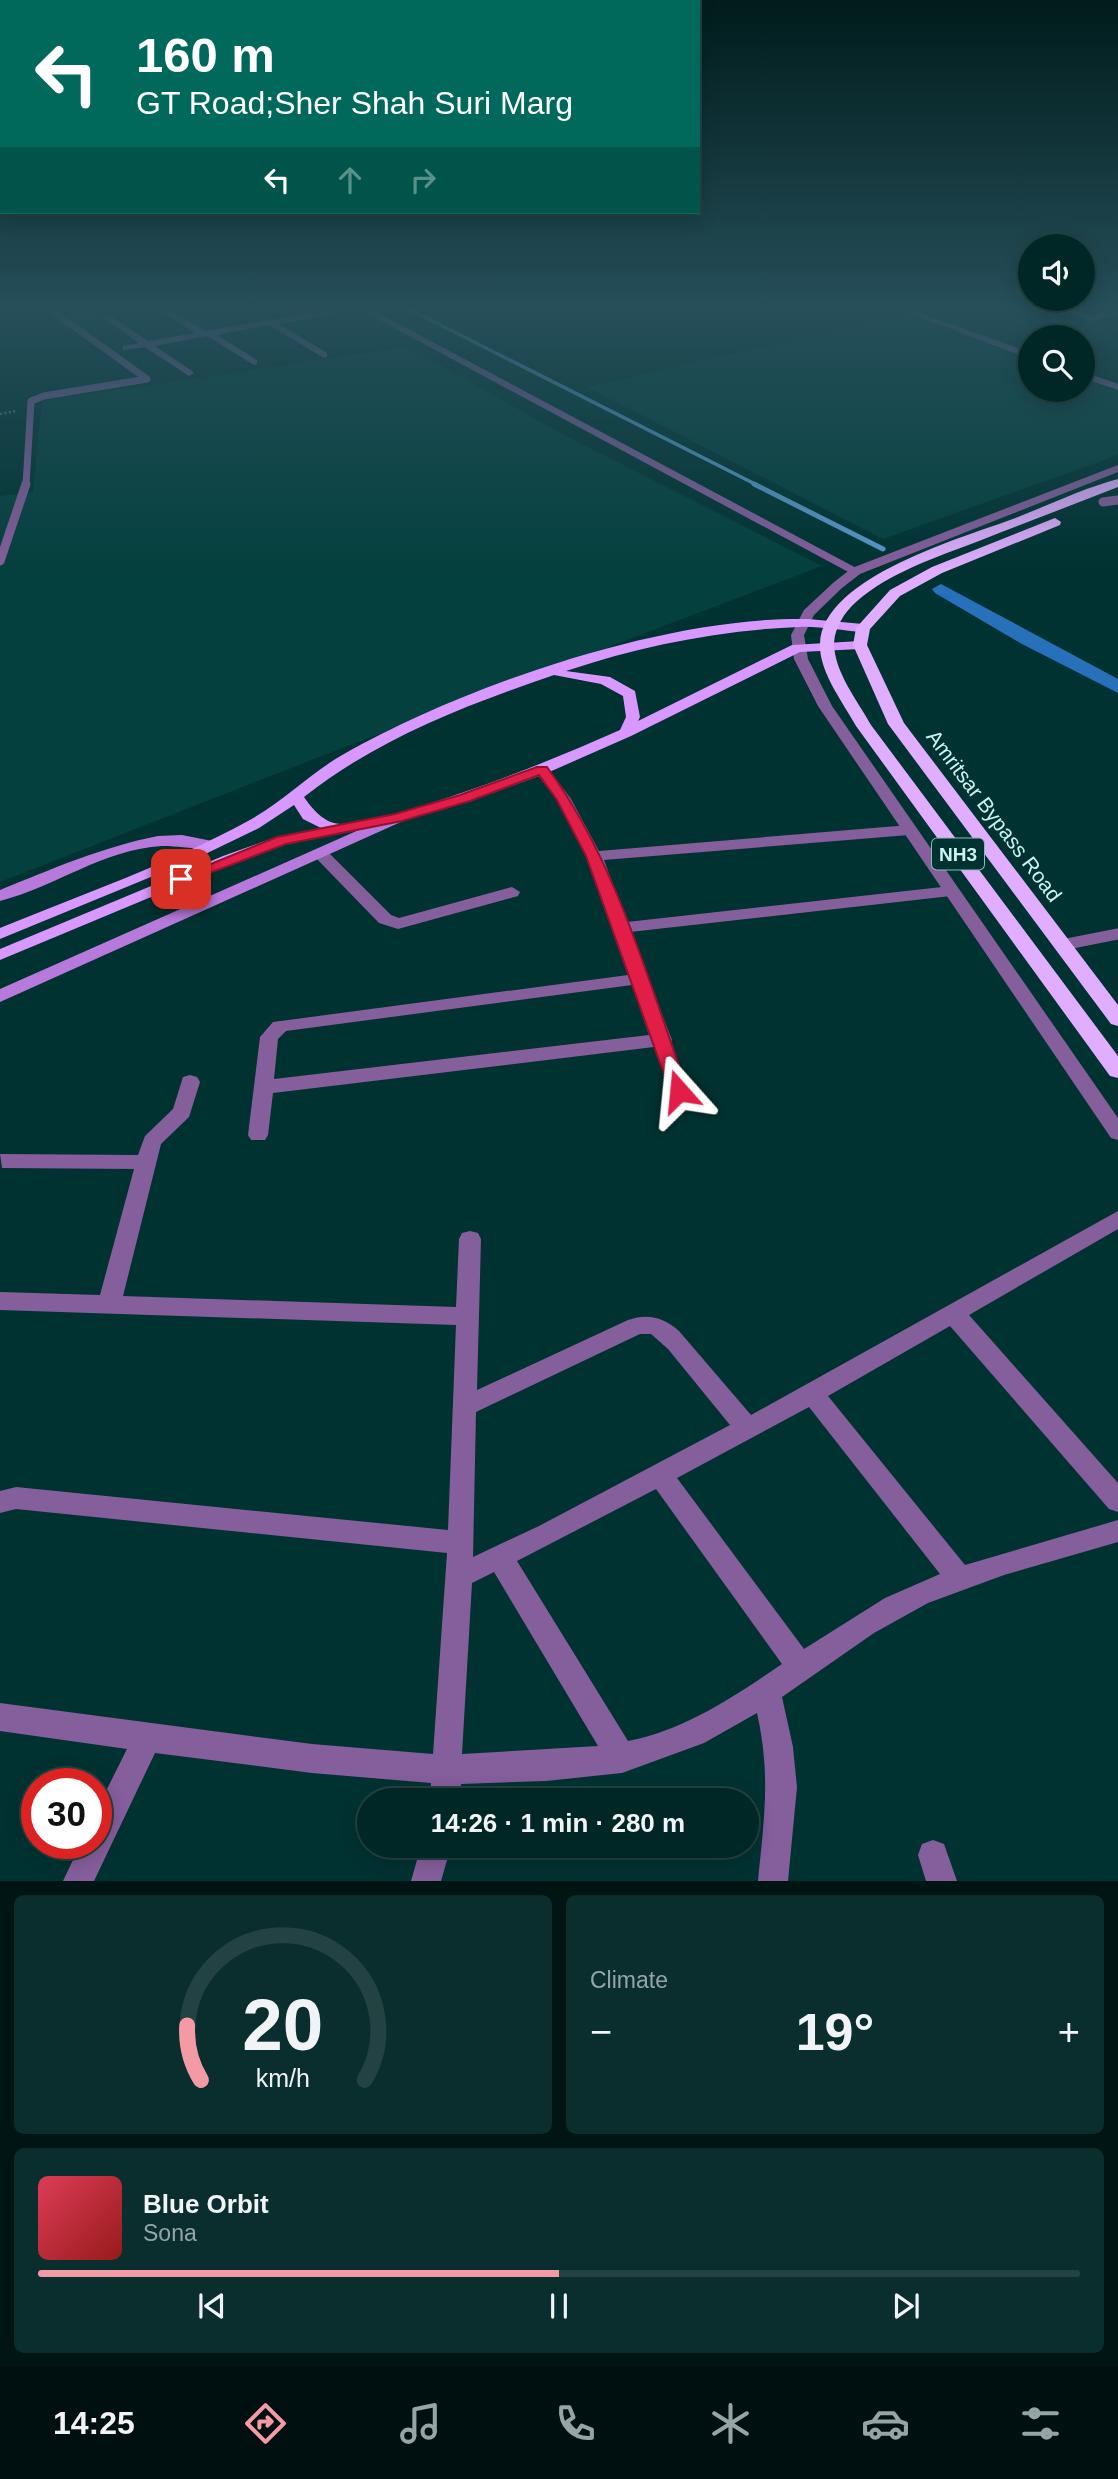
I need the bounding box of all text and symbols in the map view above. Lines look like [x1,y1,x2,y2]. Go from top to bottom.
icon: left [21,28,112,119]
text: 160 m [136,28,275,82]
text: GT Road;Sher Shah Suri Marg [136,85,573,121]
icon: left [258,161,296,199]
icon: ahead [331,161,369,199]
icon: right [404,161,442,199]
map controls [1018,234,1095,402]
button: sound [1018,234,1095,311]
button: search [1018,325,1095,402]
street label: Amritsar Bypass Road [922,725,1066,906]
road number: NH3 [932,838,984,870]
pin [151,849,211,909]
icon: arrive [162,860,200,898]
position arrow [642,1054,716,1128]
speed limit sign: 30 [21,1768,112,1859]
text: 14:26 · 1 min · 280 m [431,1808,685,1838]
text: Climate [590,1967,668,1993]
text: 20 [243,1985,323,2066]
text: 19° [796,2003,874,2061]
text: − [590,2011,612,2053]
text: + [1058,2011,1080,2053]
text: km/h [256,2064,310,2092]
text: Blue Orbit [143,2189,269,2219]
text: Sona [143,2220,197,2246]
icon: previous [193,2287,231,2325]
icon: pause [540,2287,578,2325]
icon: next [887,2287,925,2325]
icon: directions [241,2399,290,2448]
icon: music [396,2399,445,2448]
icon: phone [551,2399,600,2448]
icon: climate [706,2399,755,2448]
icon: car [861,2399,910,2448]
icon: filters [1016,2399,1065,2448]
text: 14:25 [53,2405,135,2441]

